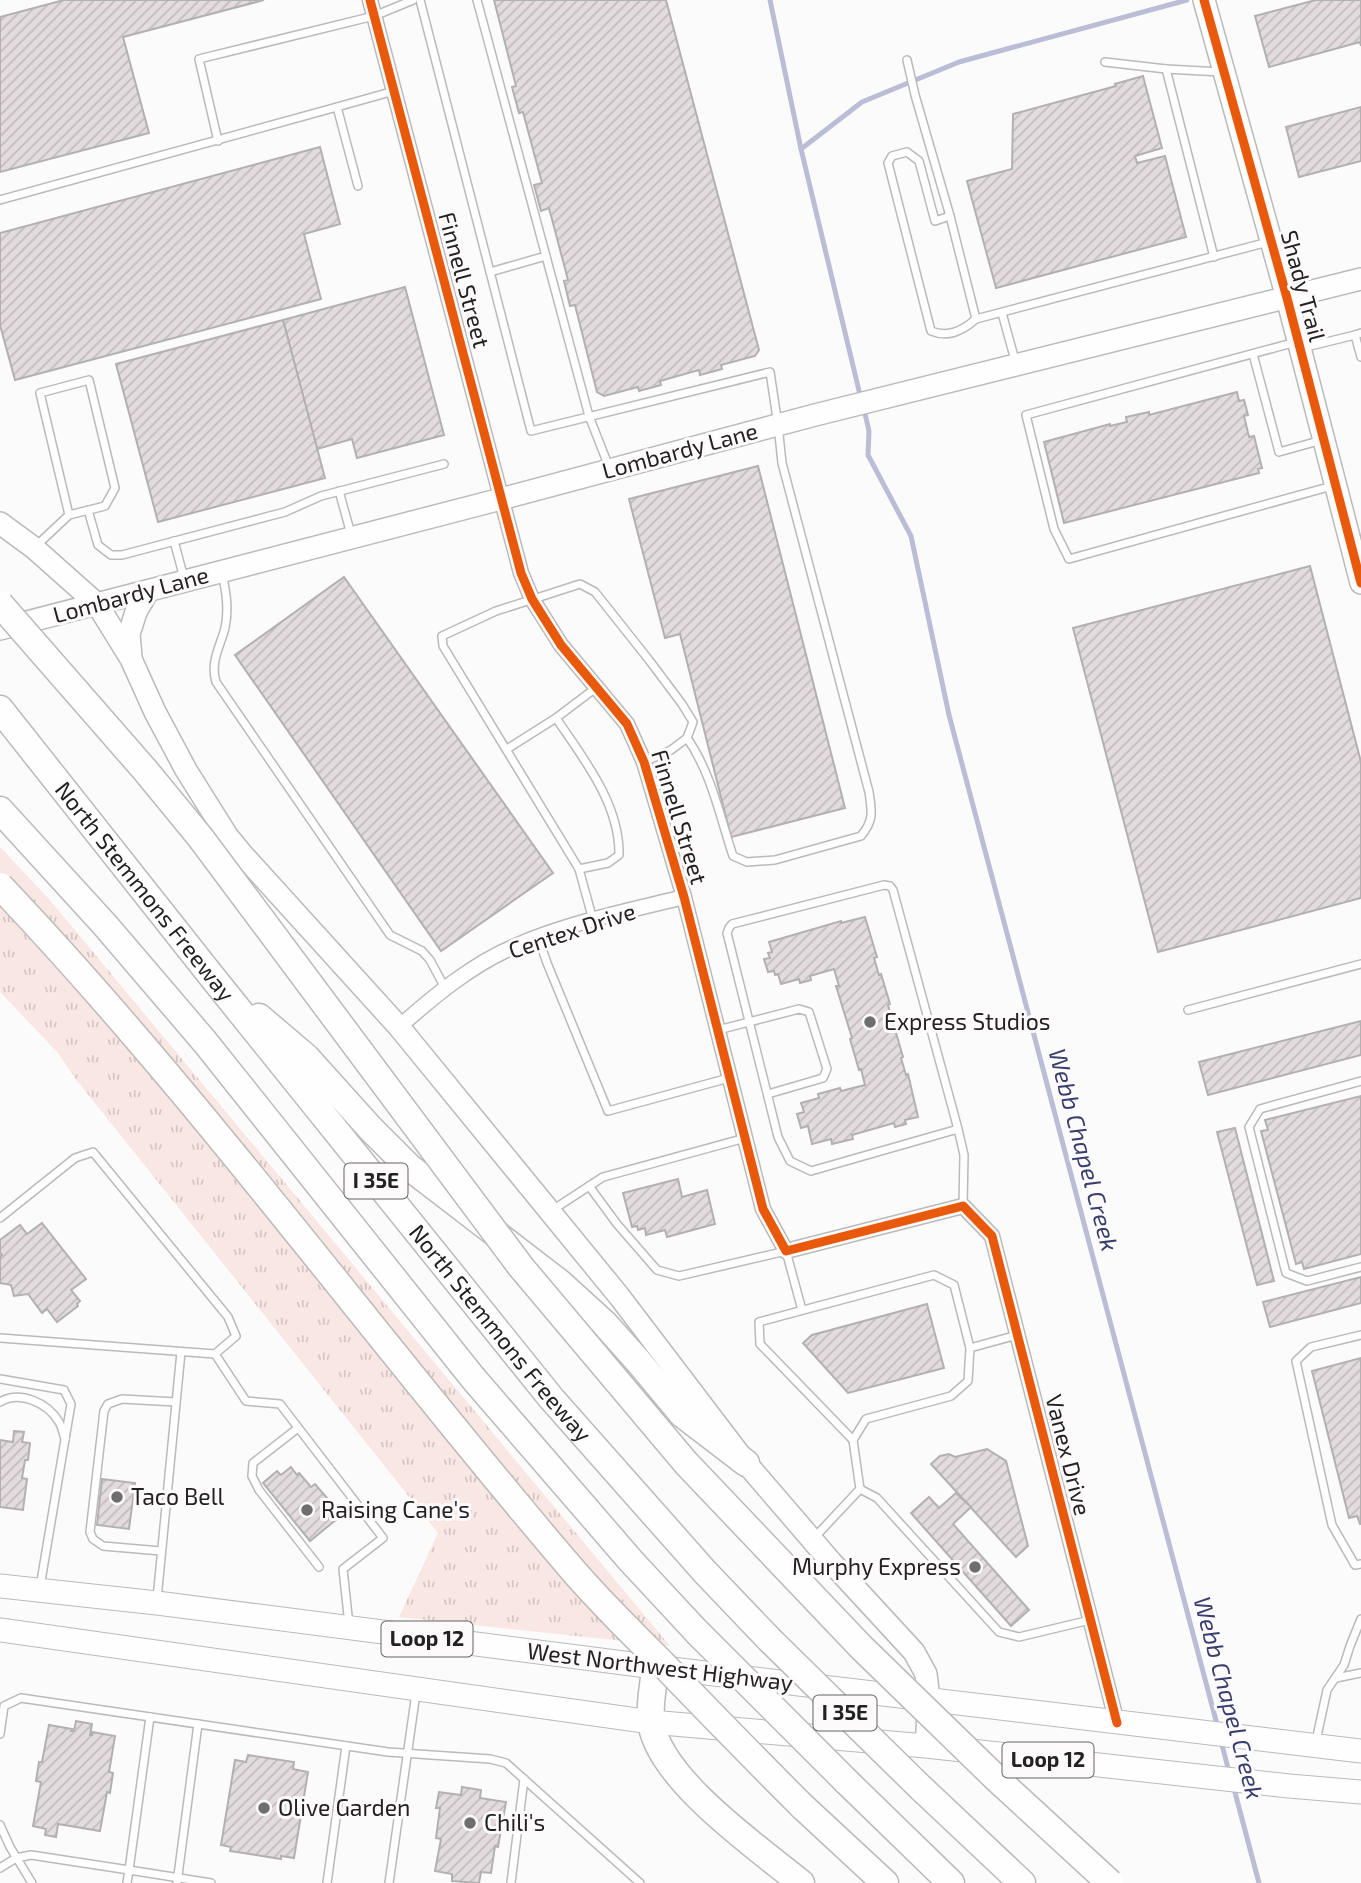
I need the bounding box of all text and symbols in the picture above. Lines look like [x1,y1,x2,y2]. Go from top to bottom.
street label: Finnell Street [433,209,497,351]
street label: Shady Trail [1276,227,1332,345]
street label: Lombardy Lane [599,416,761,484]
street label: Lombardy Lane [50,560,212,628]
street label: Finnell Street [646,746,714,888]
street label: North Stemmons Freeway [50,775,241,1007]
street label: Centex Drive [505,896,639,964]
place label: Express Studios [884,1007,1050,1035]
marker: Express Studios [862,1014,878,1030]
water label: Webb Chapel Creek [1043,1045,1125,1254]
road number: I 35E [344,1164,408,1198]
street label: North Stemmons Freeway [404,1218,598,1447]
street label: Vanex Drive [1040,1391,1098,1518]
place label: Taco Bell [131,1482,225,1510]
marker: Taco Bell [109,1489,125,1505]
place label: Raising Cane's [321,1495,470,1523]
marker: Raising Cane's [299,1502,315,1518]
place label: Murphy Express [792,1552,961,1580]
marker: Murphy Express [967,1559,983,1575]
water label: Webb Chapel Creek [1188,1593,1270,1802]
road number: Loop 12 [382,1622,472,1656]
street label: West Northwest Highway [526,1636,795,1696]
road number: I 35E [814,1696,876,1730]
road number: Loop 12 [1002,1742,1094,1778]
place label: Olive Garden [278,1793,410,1821]
marker: Olive Garden [256,1800,272,1816]
place label: Chili's [484,1808,545,1836]
marker: Chili's [462,1815,478,1831]

